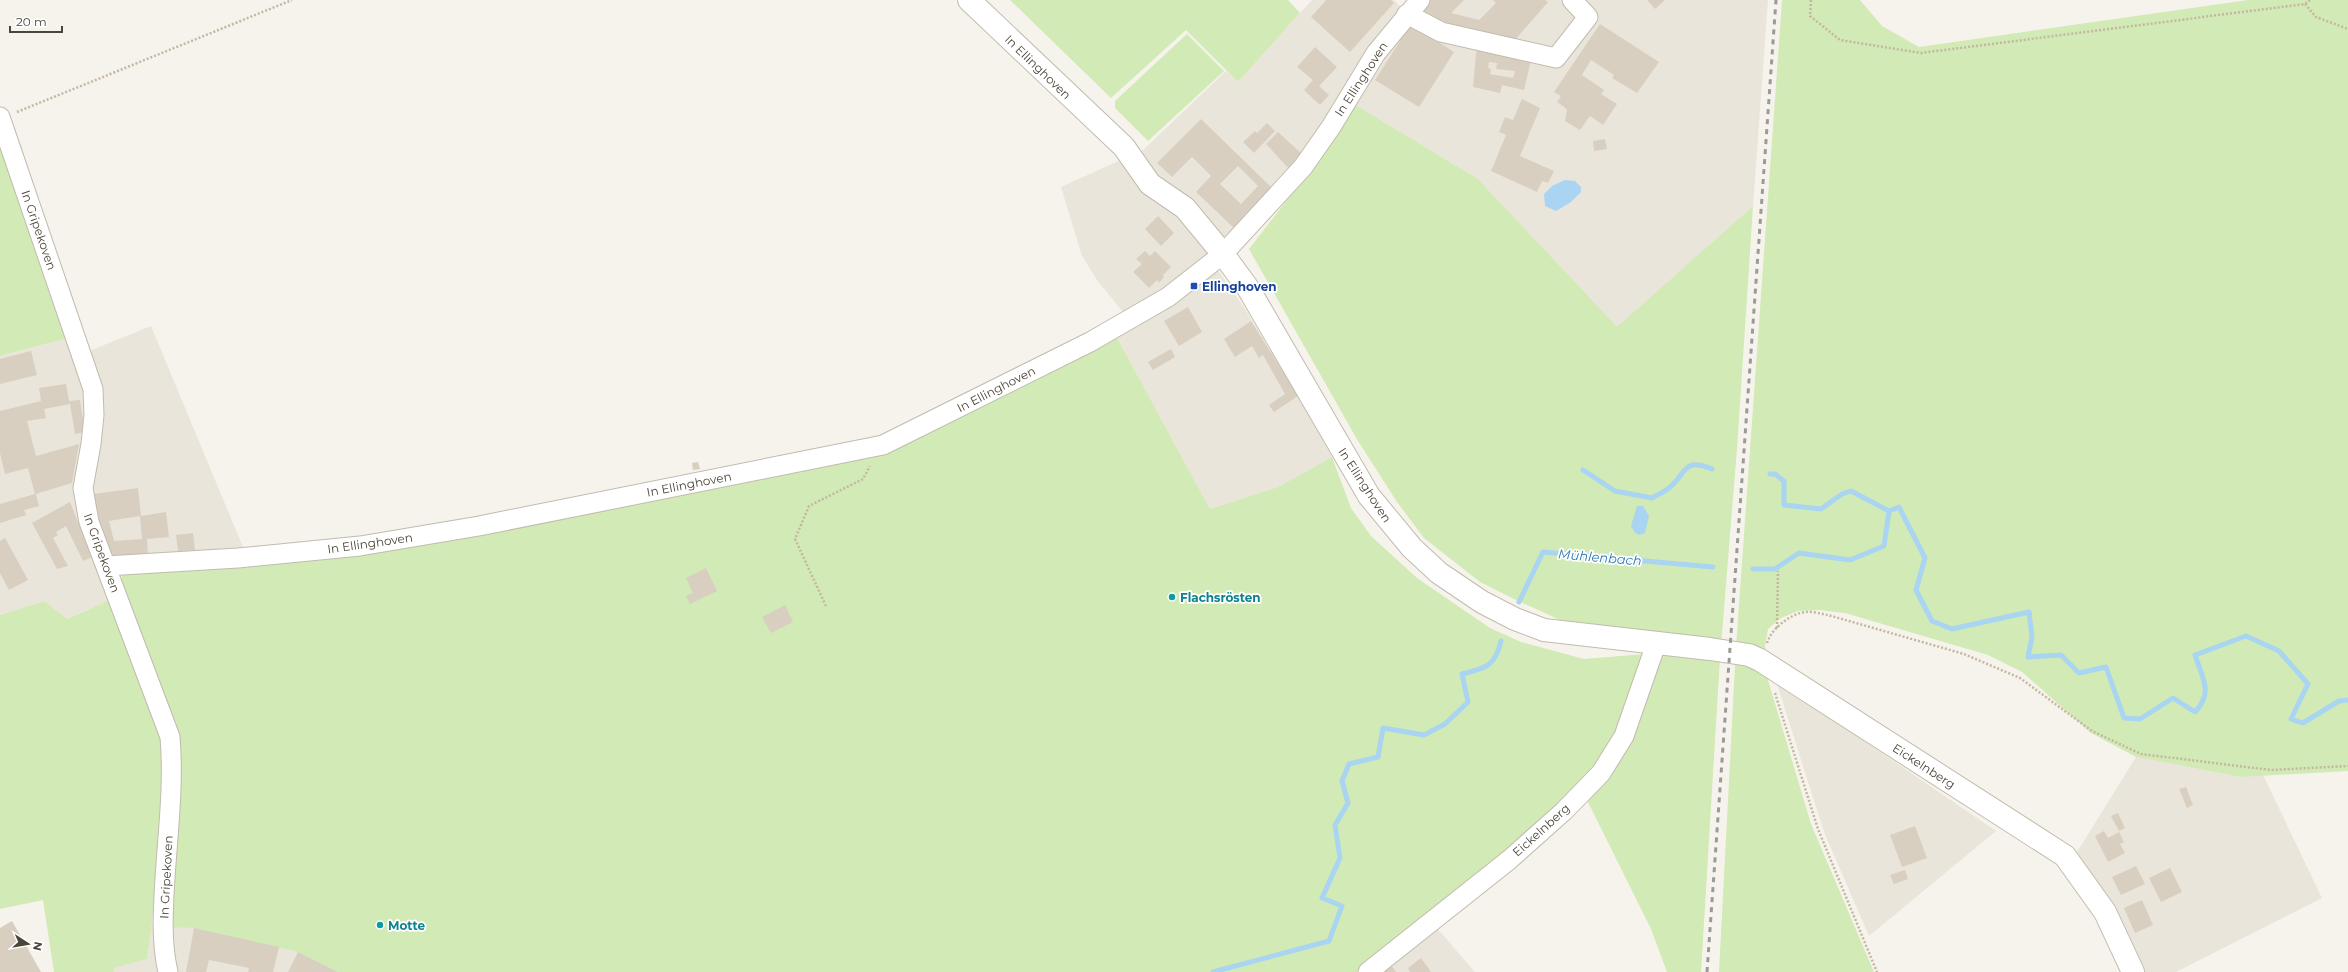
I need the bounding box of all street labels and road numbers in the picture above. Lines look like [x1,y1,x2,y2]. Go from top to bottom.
street label: In Ellinghoven [1002,32,1074,102]
street label: In Ellinghoven [1331,39,1391,119]
street label: In Gripekoven [18,188,60,272]
street label: In Ellinghoven [954,363,1038,415]
street label: In Ellinghoven [1335,445,1395,525]
street label: In Ellinghoven [645,468,733,500]
street label: In Gripekoven [81,511,123,595]
street label: In Ellinghoven [326,530,414,556]
street label: Eickelnberg [1890,740,1958,792]
street label: Eickelnberg [1509,800,1573,860]
street label: In Gripekoven [156,835,176,919]

